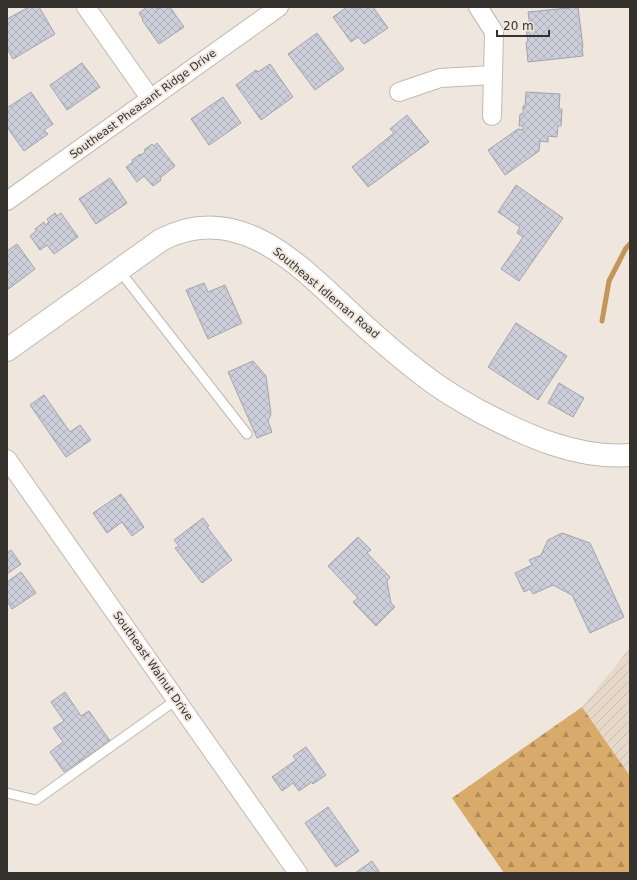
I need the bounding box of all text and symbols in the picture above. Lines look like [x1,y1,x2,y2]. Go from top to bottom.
scale bar [497,12,549,38]
text: 20 m [503,19,534,33]
street label: Southeast Pheasant Ridge Drive [67,46,219,161]
street label: Southeast Idleman Road [270,245,382,341]
street label: Southeast Walnut Drive [110,609,196,723]

